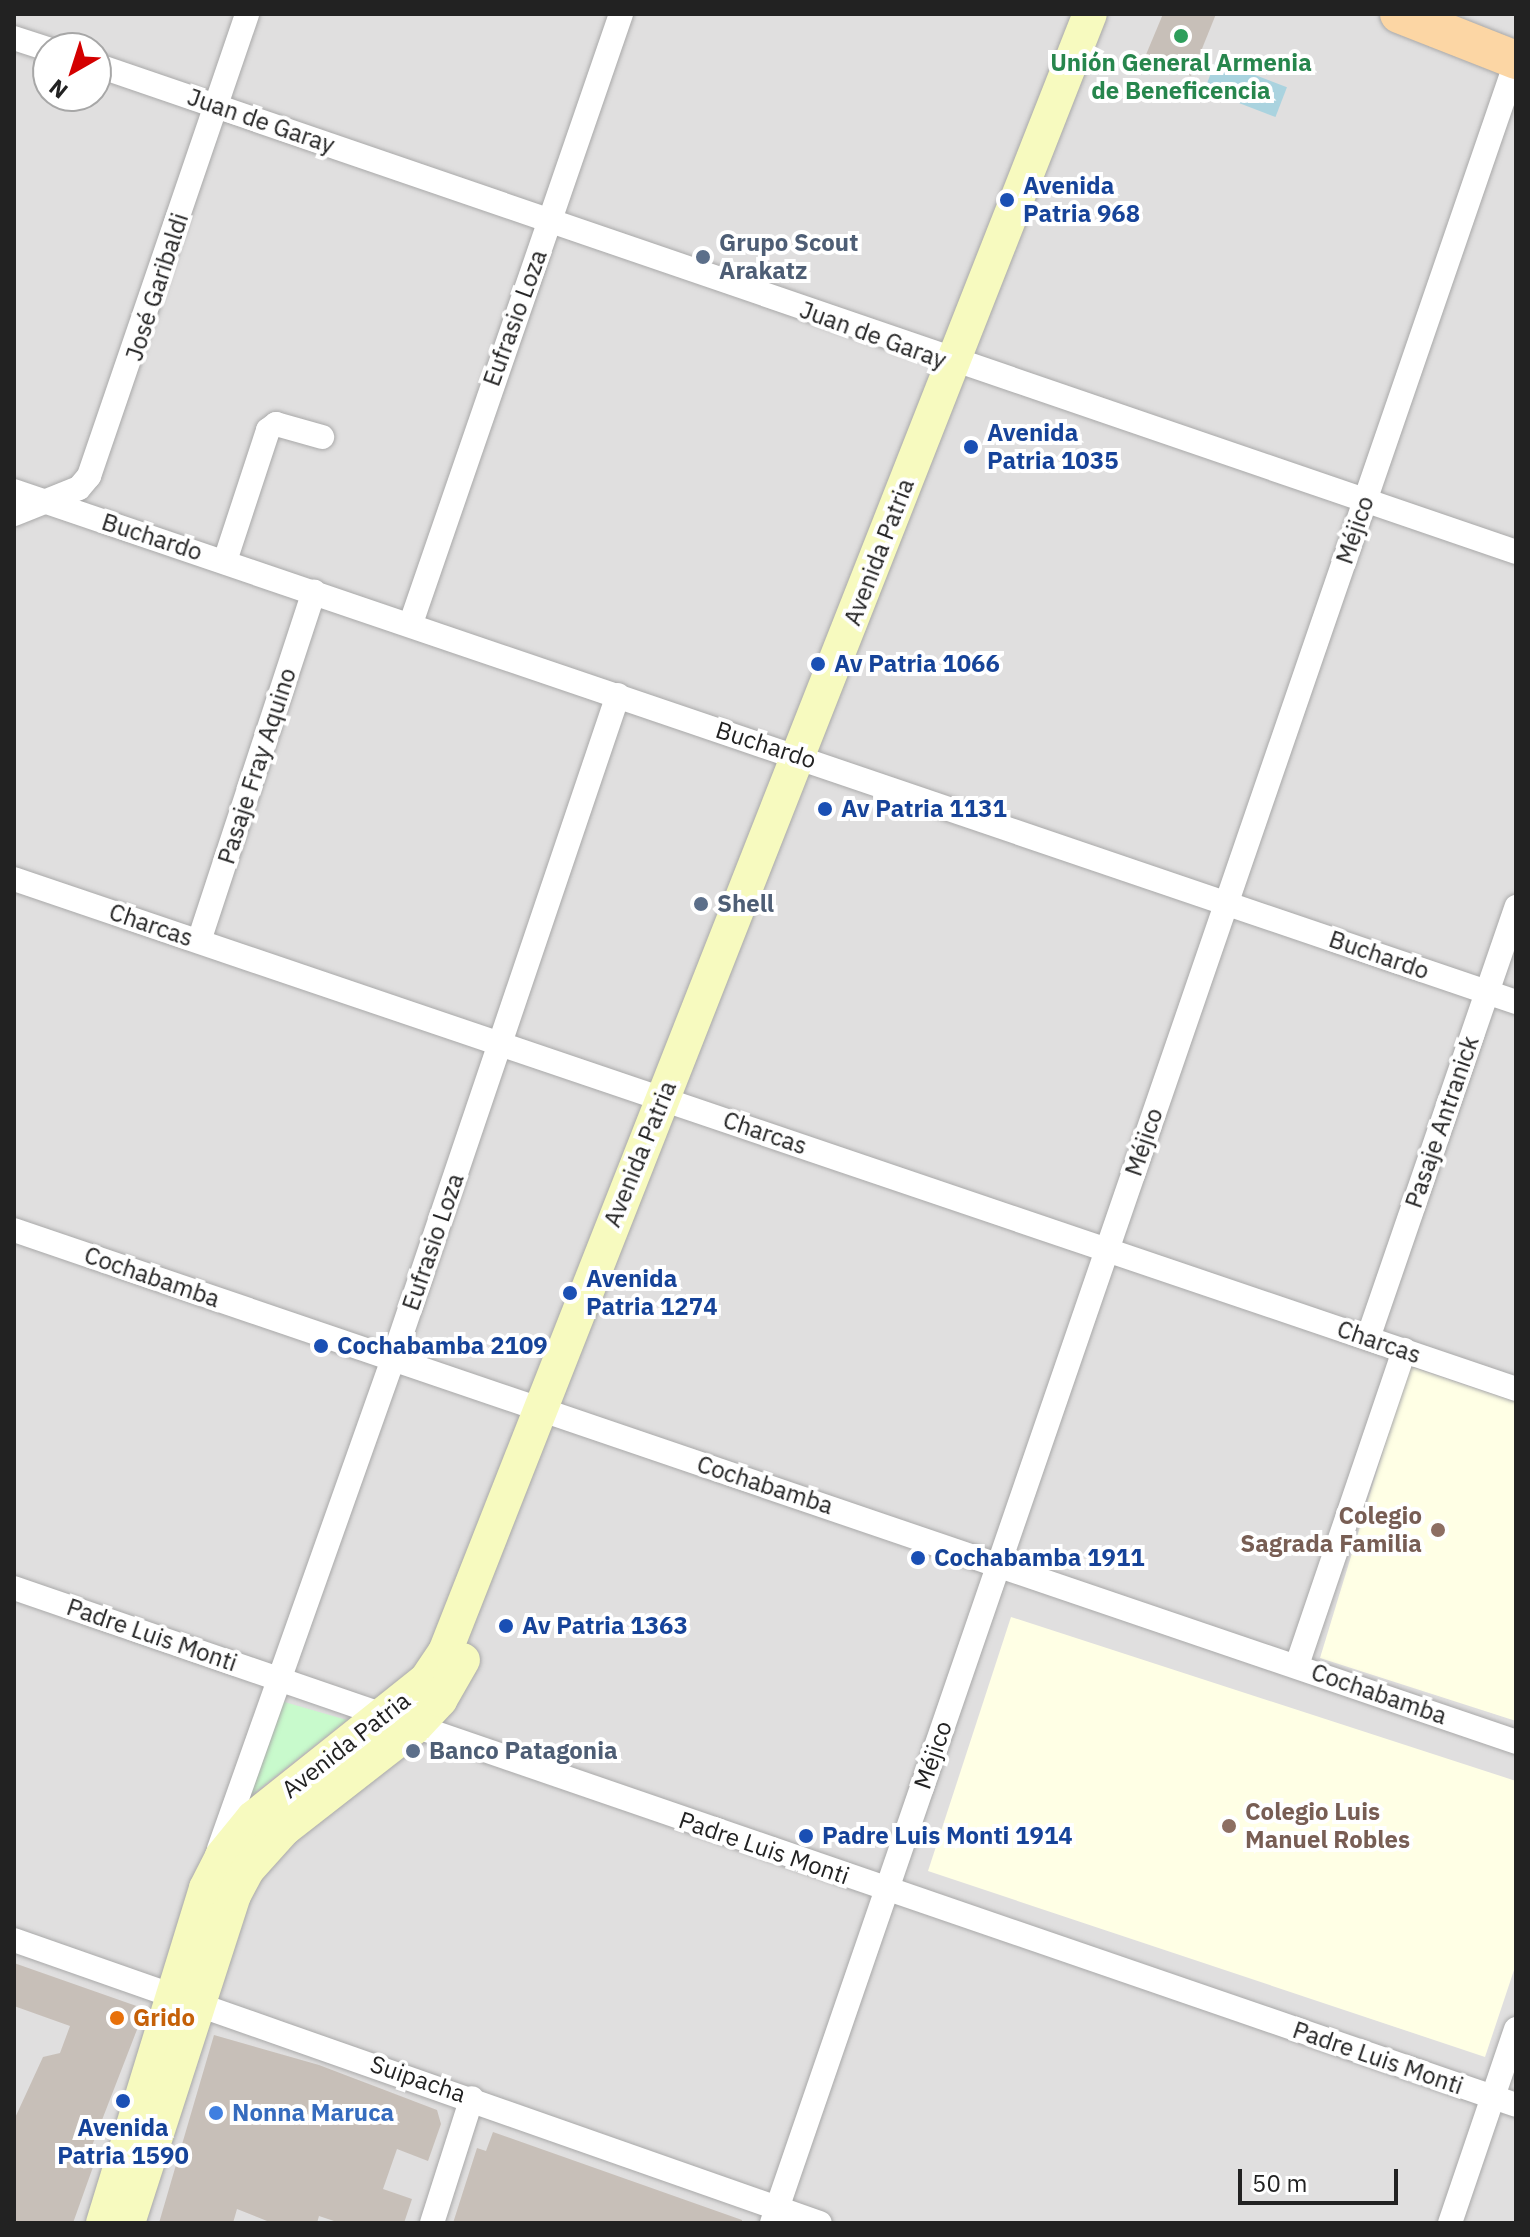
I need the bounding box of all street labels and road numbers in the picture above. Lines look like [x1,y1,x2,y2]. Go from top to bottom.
street label: Juan de Garay [184,82,338,160]
street label: José Garibaldi [120,209,194,365]
street label: Eufrasio Loza [477,246,553,390]
street label: Juan de Garay [796,295,950,375]
street label: Avenida Patria [838,475,920,629]
street label: Méjico [1330,492,1380,568]
street label: Buchardo [98,507,206,567]
street label: Pasaje Fray Aquino [212,664,302,868]
street label: Buchardo [712,715,820,775]
street label: Charcas [105,897,197,953]
street label: Buchardo [1325,924,1433,986]
street label: Pasaje Antranick [1399,1032,1485,1212]
street label: Avenida Patria [598,1077,682,1231]
street label: Méjico [1119,1104,1169,1180]
street label: Charcas [719,1105,811,1161]
street label: Eufrasio Loza [396,1170,470,1314]
street label: Cochabamba [81,1240,223,1314]
street label: Charcas [1333,1314,1425,1370]
street label: Cochabamba [693,1449,837,1521]
street label: Padre Luis Monti [63,1592,241,1678]
street label: Cochabamba [1308,1657,1450,1731]
street label: Avenida Patria [276,1686,416,1804]
street label: Méjico [908,1717,958,1793]
street label: Padre Luis Monti [675,1805,853,1891]
street label: Padre Luis Monti [1289,2015,1467,2101]
street label: Suipacha [367,2049,469,2109]

